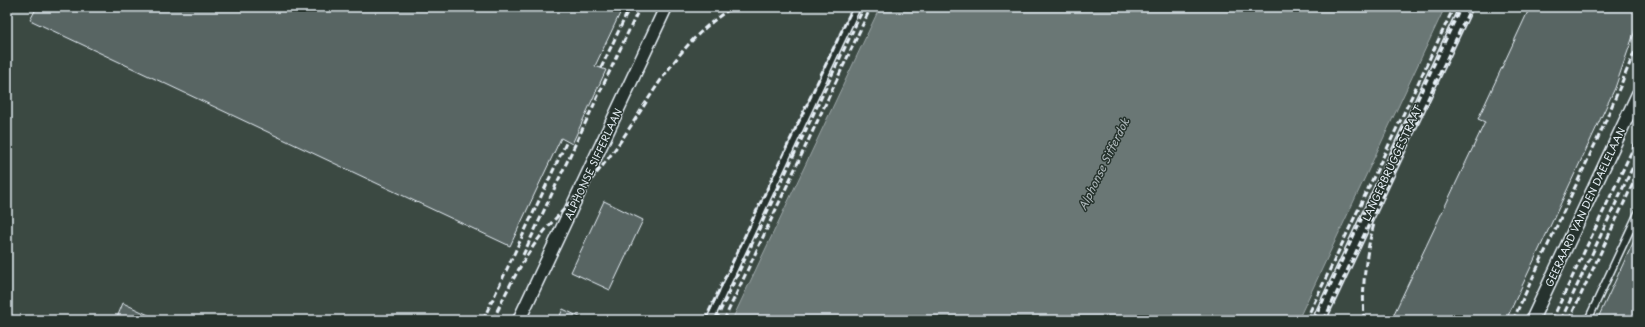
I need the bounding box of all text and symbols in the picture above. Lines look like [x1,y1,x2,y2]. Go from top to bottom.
street label: LANGERBRUGGESTRAAT [1358,102,1425,223]
street label: ALPHONSE SIFFERLAAN [560,105,625,222]
water label: Alphonse Sifferdok [1074,115,1133,213]
street label: GEERAARD VAN DEN DAELELAAN [1541,125,1628,289]

